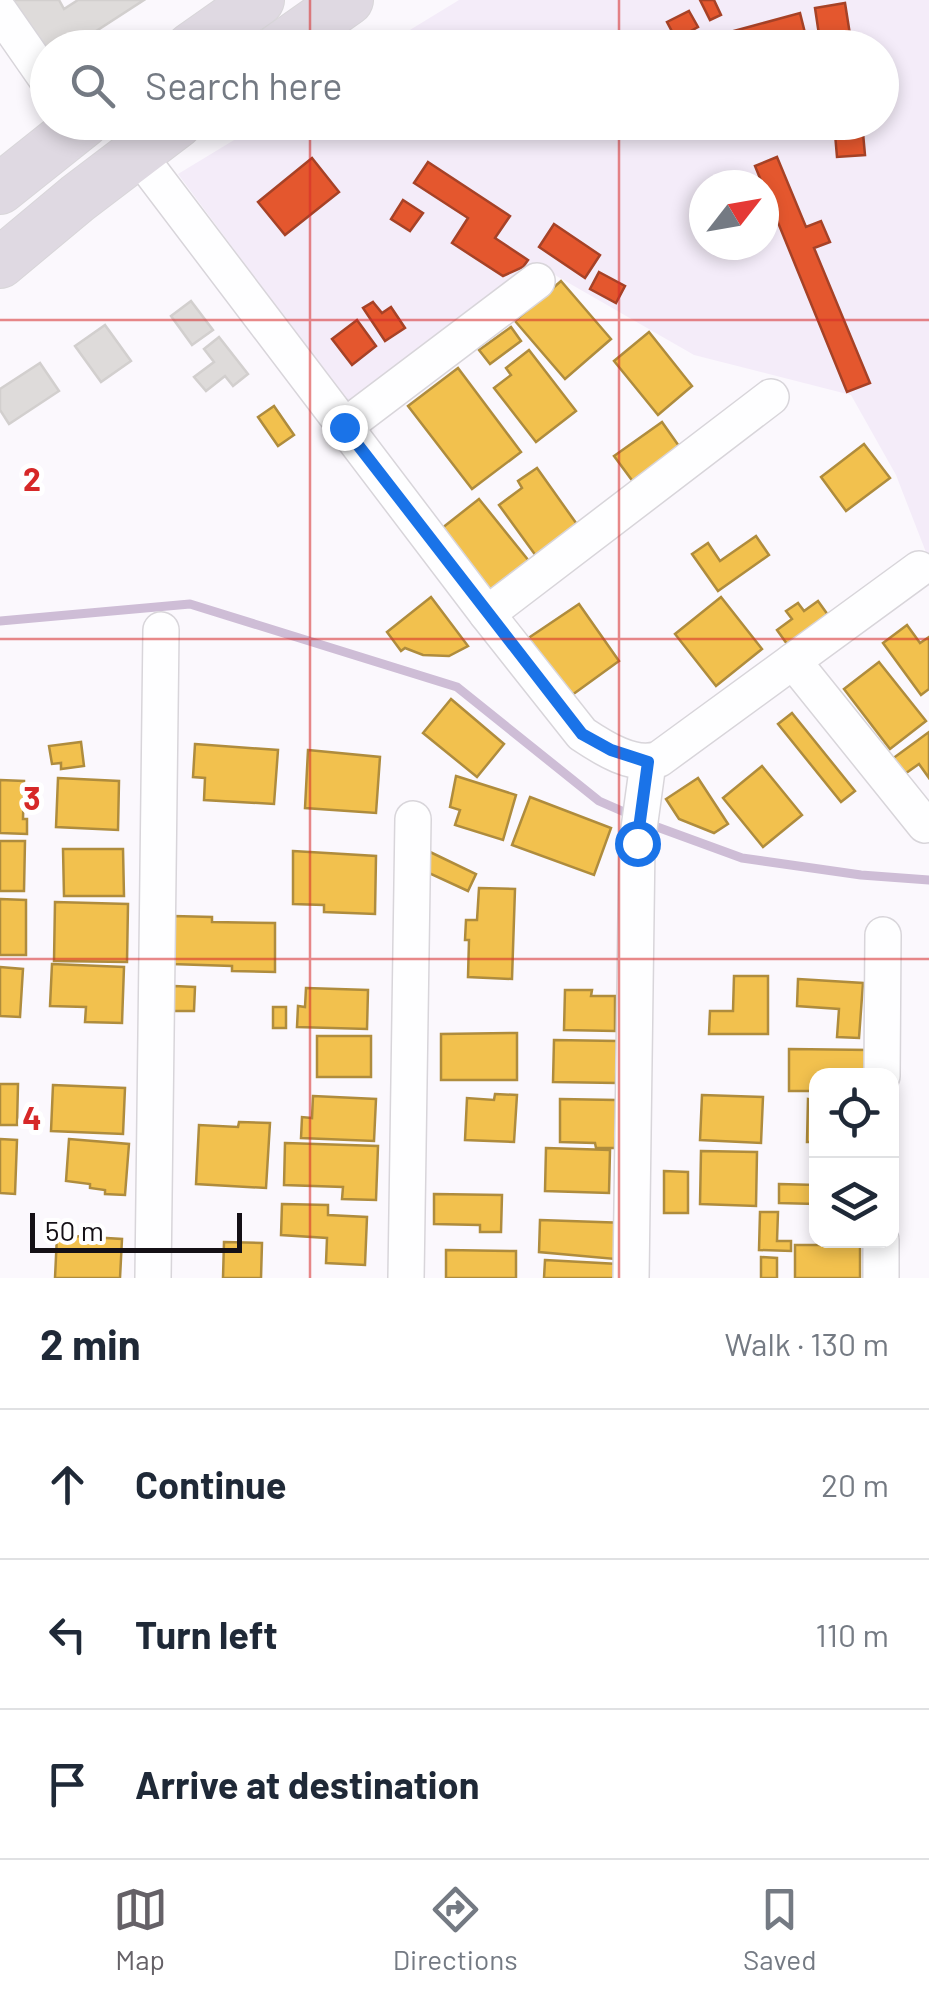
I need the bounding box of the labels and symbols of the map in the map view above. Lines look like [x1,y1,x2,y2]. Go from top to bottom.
north arrow [689,170,779,260]
route end [322,405,368,451]
text: 2 [23,459,41,497]
text: 3 [23,778,41,816]
route start [615,821,661,867]
text: 4 [22,1098,42,1136]
scale bar [30,1208,242,1252]

